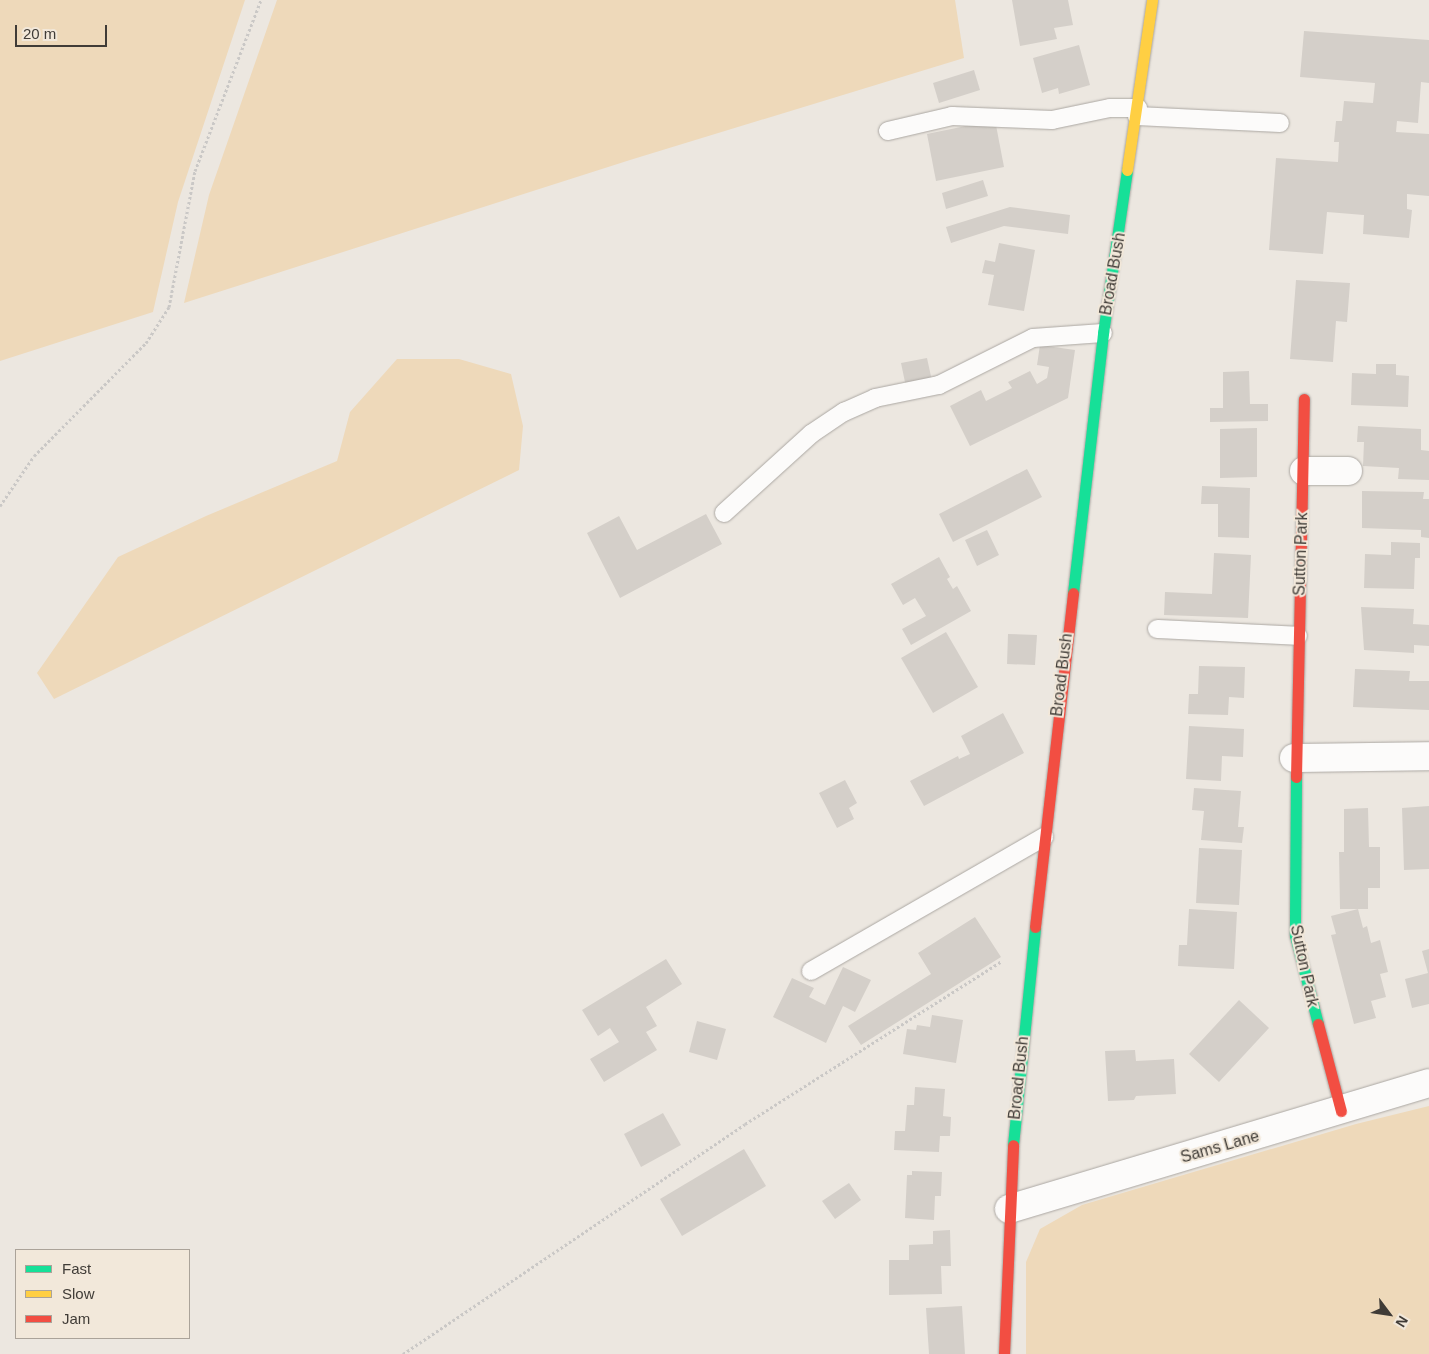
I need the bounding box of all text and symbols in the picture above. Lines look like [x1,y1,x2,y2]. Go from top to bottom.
scale bar [18,15,110,47]
text: 20 m [23,25,56,42]
street label: Broad Bush [1096,231,1130,317]
street label: Sutton Park [1290,512,1312,596]
street label: Broad Bush [1047,632,1077,718]
street label: Sutton Park [1286,923,1322,1009]
street label: Broad Bush [1005,1035,1033,1121]
street label: Sams Lane [1178,1127,1262,1167]
legend [15,1249,190,1339]
text: Fast [62,1260,91,1277]
text: Slow [62,1285,95,1302]
north arrow [1364,1289,1414,1339]
text: Jam [62,1310,90,1327]
text: N [1392,1313,1411,1330]

